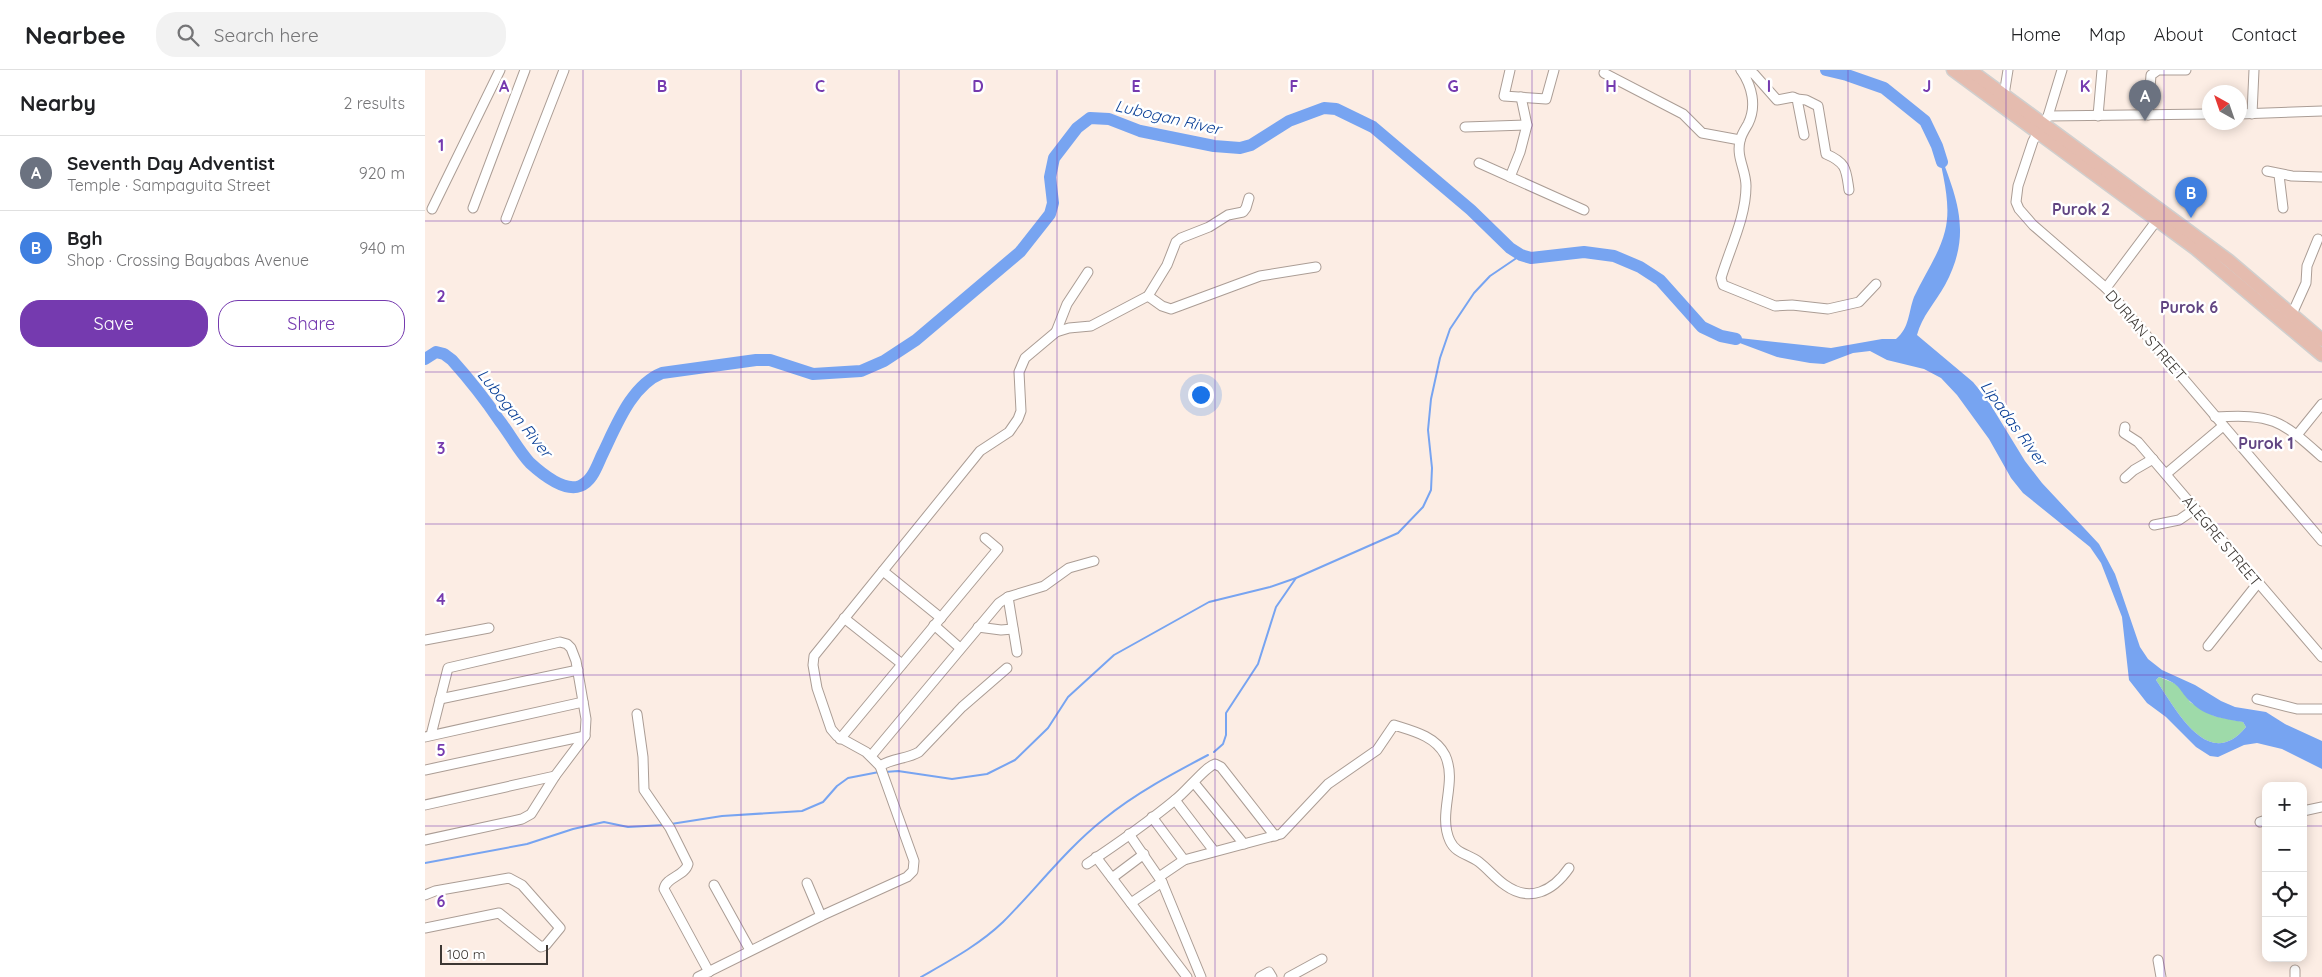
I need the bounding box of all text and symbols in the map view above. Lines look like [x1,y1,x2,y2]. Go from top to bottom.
search box [156,12,506,57]
text: Nearbee [25,20,126,50]
icon: search [174,21,202,49]
text: Search here [214,23,319,47]
text: Home [2011,23,2061,46]
text: Map [2089,23,2126,46]
text: About [2154,23,2204,46]
text: Contact [2232,23,2297,46]
text: A [499,76,510,96]
text: B [657,76,667,96]
text: C [815,76,825,96]
text: D [972,76,984,96]
text: E [1131,76,1141,96]
text: F [1290,76,1299,96]
text: G [1447,76,1459,96]
text: H [1605,76,1617,96]
text: I [1767,76,1771,96]
text: J [1923,76,1931,96]
text: K [2080,76,2090,96]
pin: A [2129,80,2161,121]
north arrow [2202,85,2247,130]
text: Nearby [20,90,96,116]
text: 2 results [343,93,405,113]
water label: Lubogan River [1113,95,1225,139]
text: 1 [438,135,444,155]
text: Seventh Day Adventist [67,151,275,175]
text: A [31,163,41,183]
text: 920 m [359,163,405,183]
text: Temple · Sampaguita Street [67,175,271,195]
pin: B [2175,177,2207,218]
district label: Purok 2 [2052,199,2110,219]
text: Bgh [67,226,103,250]
text: B [31,238,41,258]
text: 940 m [359,238,405,258]
text: Shop · Crossing Bayabas Avenue [67,250,309,270]
text: 2 [436,286,446,306]
street label: DURIAN STREET [2102,286,2190,384]
district label: Purok 6 [2160,297,2218,317]
button: Save [20,300,208,347]
button: Share [218,300,405,347]
water label: Lubogan River [473,365,558,463]
water label: Lipadas River [1976,377,2053,471]
your location [1188,382,1214,408]
district label: Purok 1 [2238,433,2294,453]
text: 3 [437,438,445,458]
street label: ALEGRE STREET [2178,492,2266,590]
text: 4 [436,589,446,609]
text: 5 [436,740,446,760]
map controls [2262,782,2307,962]
button: + [2262,782,2307,827]
button: − [2262,827,2307,872]
button: locate [2262,872,2307,917]
text: 6 [437,891,446,911]
button: layers [2262,917,2307,962]
scale bar [440,942,547,965]
text: 100 m [447,945,485,963]

